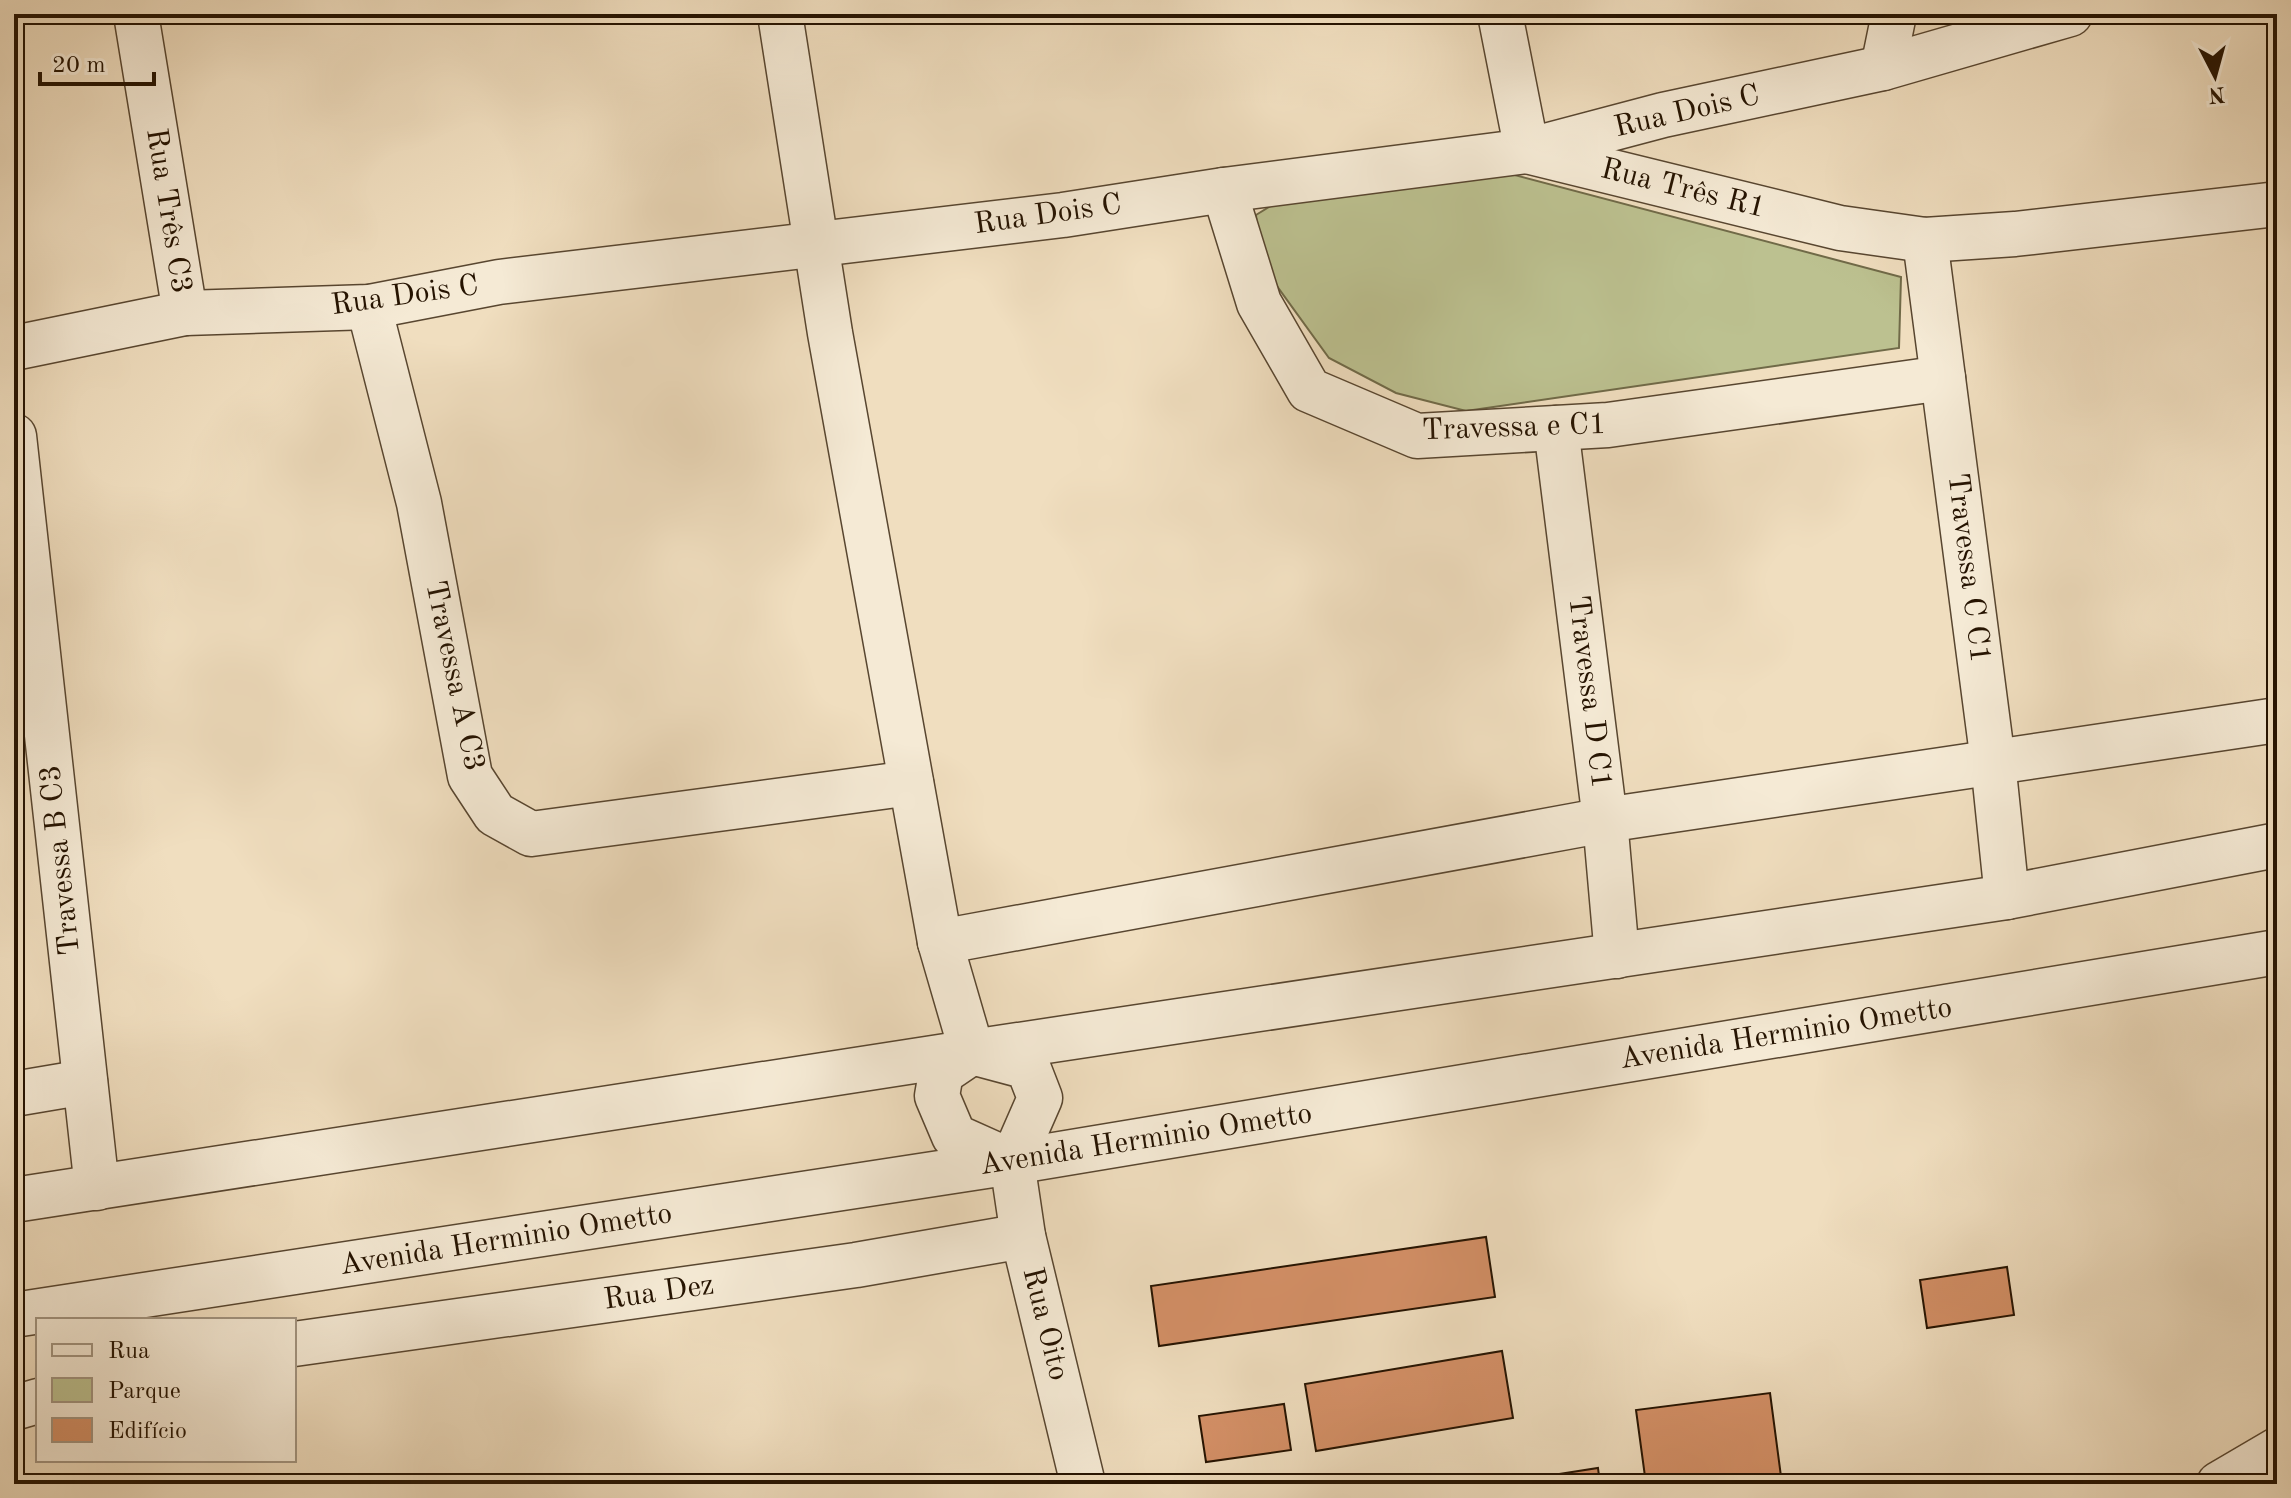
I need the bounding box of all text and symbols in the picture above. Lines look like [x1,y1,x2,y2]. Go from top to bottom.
scale bar [40,36,154,86]
north arrow [2175,36,2255,116]
text: 20 m [52,54,106,78]
street label: Rua Dois C [1611,81,1763,143]
text: N [2207,82,2226,106]
street label: Rua Três C3 [140,126,196,296]
street label: Rua Três R1 [1598,154,1768,224]
street label: Rua Dois C [972,190,1124,240]
street label: Rua Dois C [329,271,481,321]
street label: Travessa e C1 [1421,410,1607,446]
street label: Travessa C C1 [1941,471,1995,665]
street label: Travessa A C3 [419,578,489,774]
street label: Travessa D C1 [1562,594,1616,790]
street label: Travessa B C3 [36,763,86,957]
street label: Avenida Herminio Ometto [1618,993,1954,1075]
street label: Avenida Herminio Ometto [978,1099,1314,1181]
street label: Avenida Herminio Ometto [338,1199,674,1281]
street label: Rua Oito [1017,1264,1073,1384]
street label: Rua Dez [602,1270,716,1316]
legend [36,1318,296,1462]
text: Rua [108,1340,150,1364]
text: Parque [108,1380,181,1404]
text: Edifício [108,1420,187,1444]

